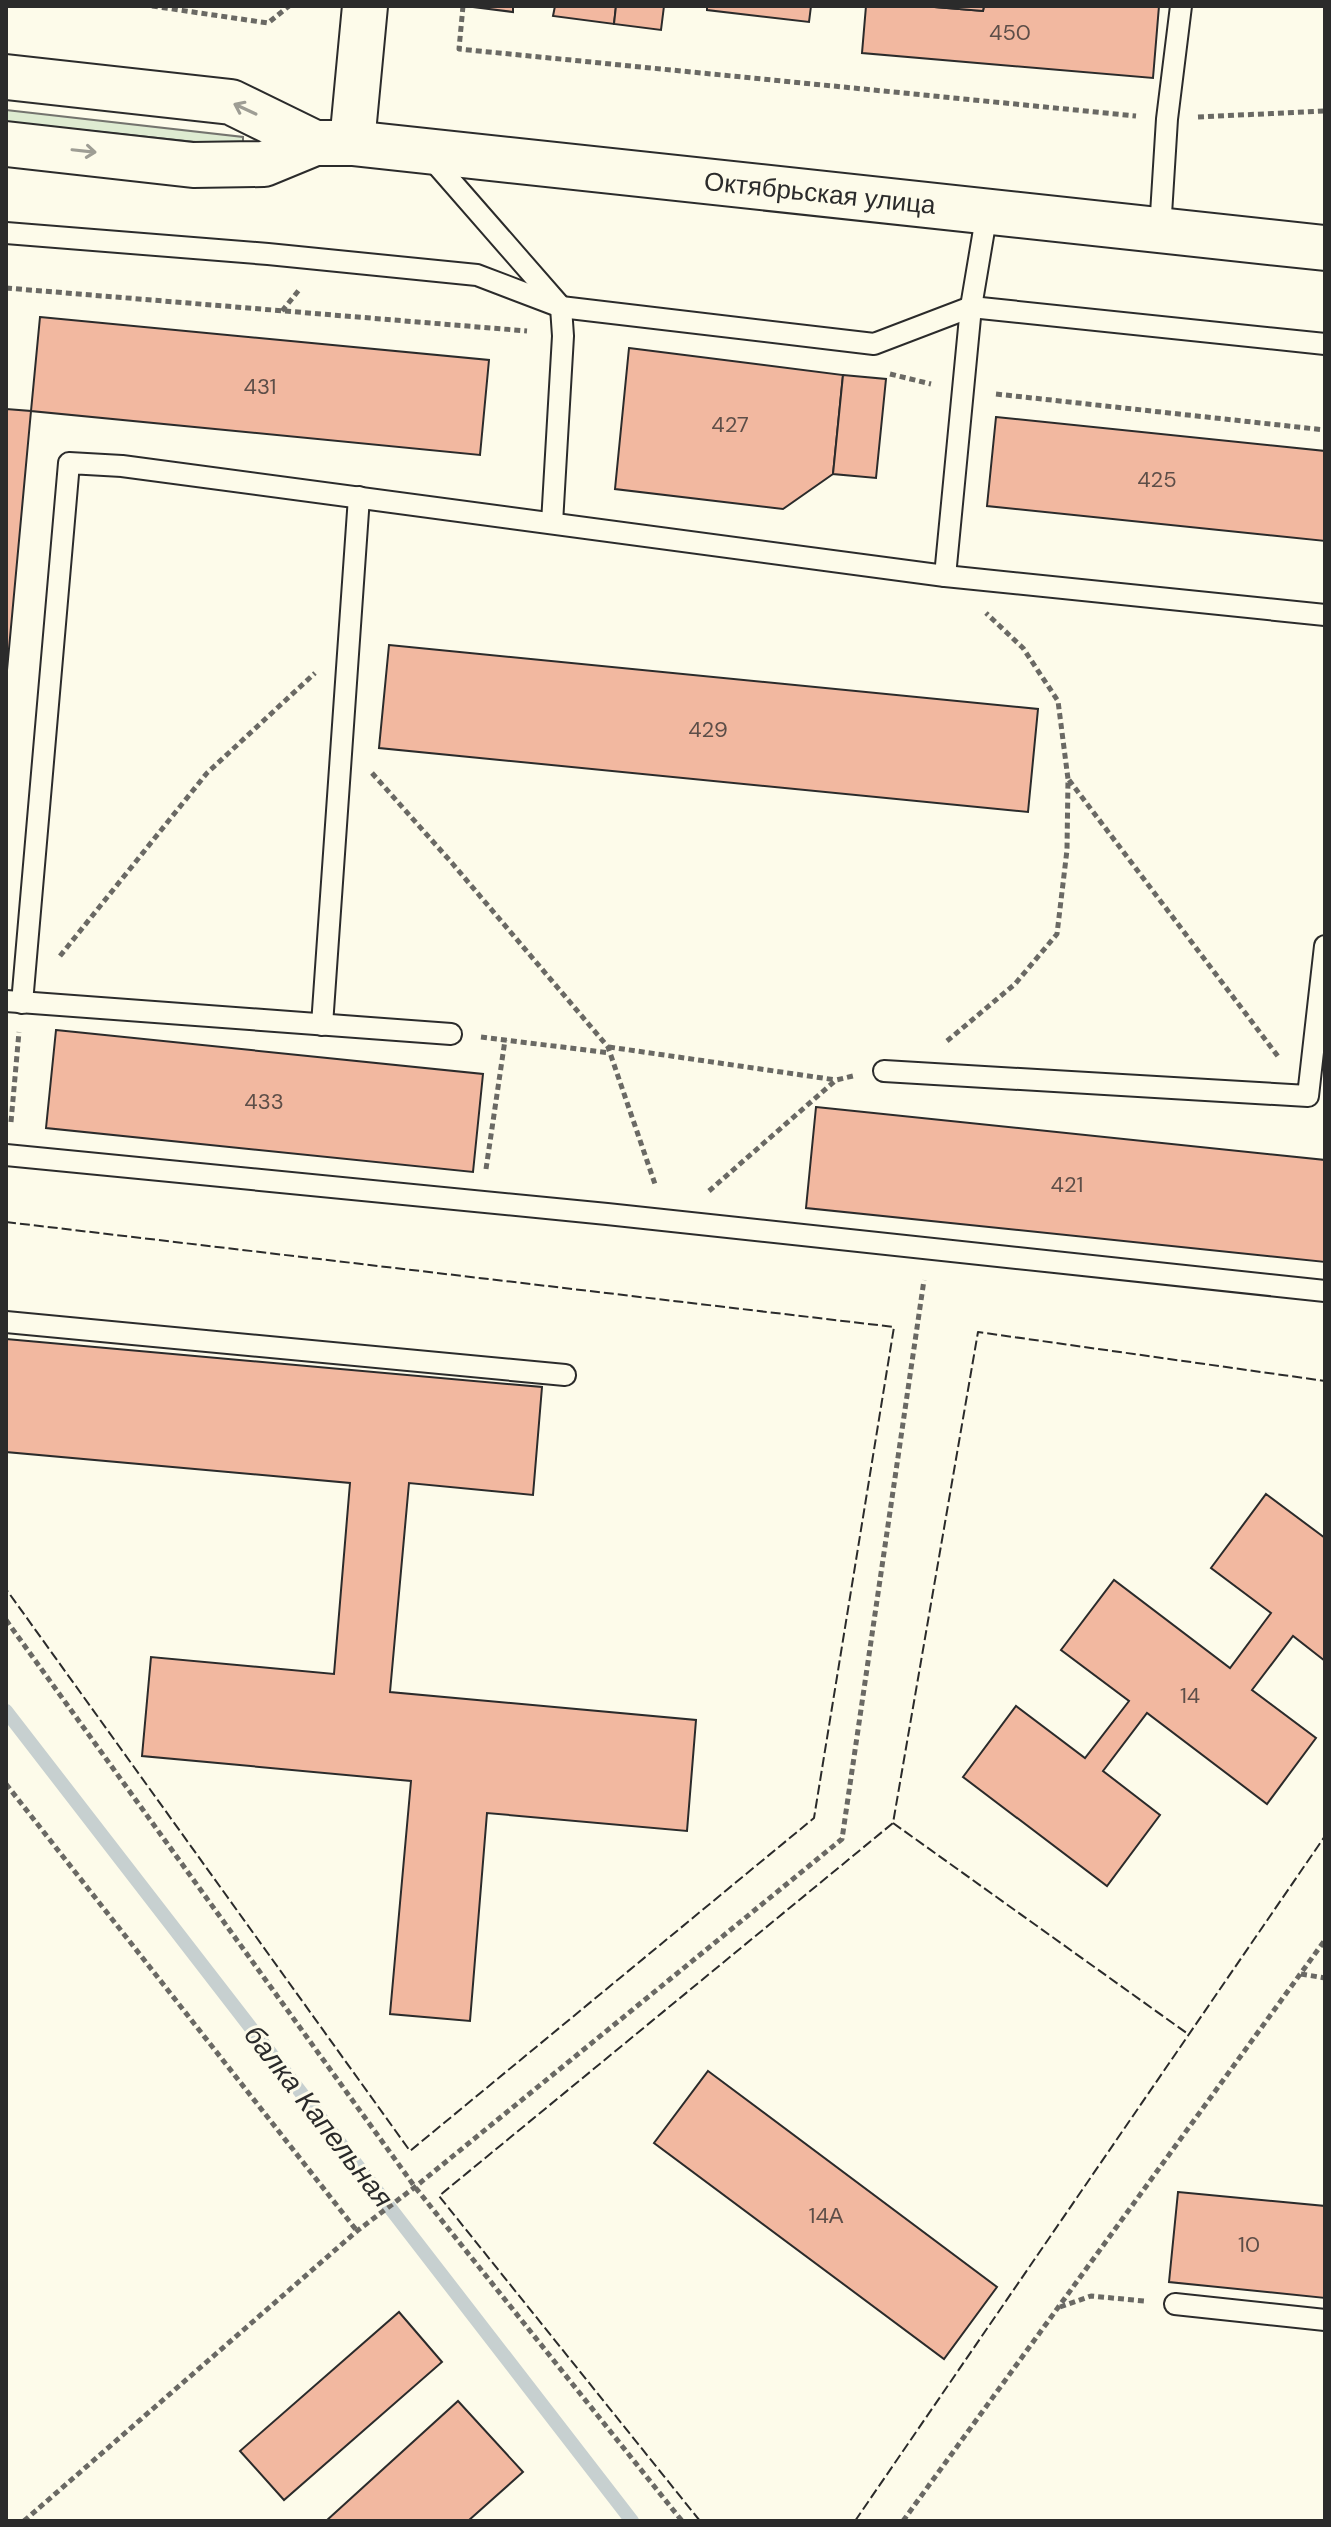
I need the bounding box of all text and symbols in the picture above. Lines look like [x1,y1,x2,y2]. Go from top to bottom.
house number: 450 [989,18,1031,47]
one-way arrow [233,101,257,116]
one-way arrow [70,144,97,159]
street label: Октябрьская улица [703,164,938,222]
house number: 431 [244,372,276,401]
house number: 427 [711,410,749,439]
house number: 425 [1137,465,1177,494]
house number: 429 [688,715,728,744]
house number: 433 [244,1087,284,1116]
house number: 421 [1051,1170,1083,1199]
house number: 14 [1180,1681,1200,1710]
water label: балка Капельная [236,2018,401,2215]
house number: 14А [809,2201,844,2230]
house number: 10 [1238,2230,1260,2259]

